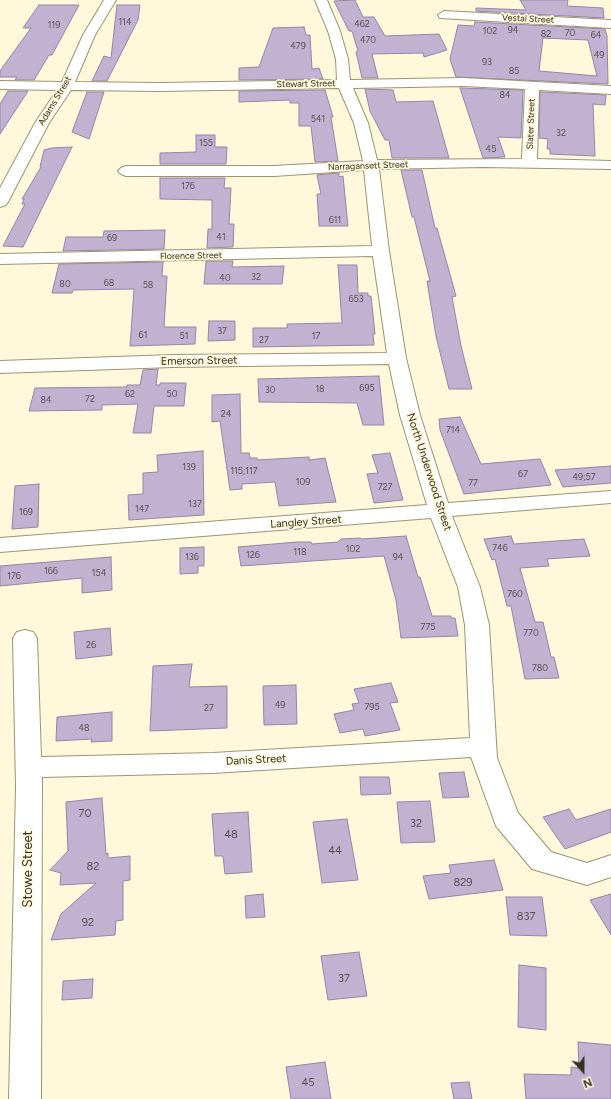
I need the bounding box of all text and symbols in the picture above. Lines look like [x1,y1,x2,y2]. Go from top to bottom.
street label: Vestal Street [502,12,554,26]
house number: 114 [118,17,132,27]
house number: 462 [354,19,370,29]
house number: 119 [48,20,60,30]
house number: 94 [508,25,518,35]
house number: 102 [483,26,497,36]
house number: 70 [565,28,575,38]
house number: 82 [541,29,551,39]
house number: 64 [591,30,601,40]
house number: 470 [360,35,376,45]
house number: 479 [290,41,306,51]
house number: 49 [594,50,604,60]
house number: 93 [482,57,492,67]
house number: 85 [509,66,519,76]
street label: Adams Street [36,75,74,127]
street label: Stewart Street [276,78,336,90]
house number: 84 [499,90,511,100]
street label: Slater Street [525,98,537,150]
house number: 541 [311,114,325,124]
house number: 32 [556,128,566,138]
house number: 155 [199,138,213,148]
house number: 45 [486,144,496,154]
street label: Narragansett Street [328,159,408,173]
house number: 176 [181,181,195,191]
house number: 611 [329,215,341,225]
house number: 41 [216,232,226,242]
house number: 69 [107,233,117,243]
street label: Florence Street [160,250,222,262]
house number: 32 [251,272,261,282]
house number: 40 [219,273,231,283]
house number: 68 [104,278,114,288]
house number: 80 [59,279,71,289]
house number: 58 [143,280,153,290]
house number: 653 [348,294,364,304]
house number: 37 [217,326,227,336]
house number: 61 [139,330,147,340]
house number: 51 [180,331,188,341]
house number: 17 [312,331,320,341]
house number: 27 [259,335,269,345]
street label: Emerson Street [161,354,237,368]
house number: 695 [359,383,375,393]
house number: 18 [315,384,325,394]
house number: 30 [265,385,275,395]
house number: 62 [125,389,135,399]
house number: 50 [167,389,177,399]
house number: 72 [85,394,95,404]
house number: 84 [40,395,52,405]
house number: 24 [221,409,231,419]
street label: North Underwood Street [404,412,454,532]
house number: 714 [446,425,460,435]
house number: 139 [182,462,196,472]
house number: 115;117 [230,466,258,476]
house number: 67 [518,469,528,479]
house number: 49;57 [572,472,596,482]
house number: 109 [296,477,310,487]
house number: 77 [468,478,478,488]
house number: 727 [378,482,392,492]
house number: 137 [188,499,202,509]
house number: 147 [135,504,149,514]
house number: 169 [19,507,33,517]
street label: Langley Street [270,513,342,531]
house number: 746 [492,543,508,553]
house number: 102 [346,544,360,554]
house number: 118 [294,547,306,557]
house number: 126 [246,550,260,560]
house number: 136 [185,552,199,562]
house number: 94 [393,552,403,562]
house number: 166 [44,566,58,576]
house number: 154 [92,568,106,578]
house number: 176 [7,571,21,581]
house number: 760 [507,589,523,599]
house number: 775 [421,622,435,632]
house number: 770 [523,628,539,638]
house number: 26 [86,640,96,650]
house number: 780 [532,663,548,673]
house number: 49 [275,700,285,710]
house number: 795 [364,702,380,712]
house number: 27 [204,703,214,713]
house number: 48 [78,723,90,733]
street label: Danis Street [225,752,287,768]
house number: 70 [79,807,91,821]
house number: 32 [410,817,422,831]
house number: 48 [224,828,238,842]
street label: Stowe Street [20,831,36,907]
house number: 44 [328,844,342,858]
house number: 82 [87,860,99,874]
house number: 829 [453,876,473,890]
house number: 837 [517,910,535,924]
house number: 92 [82,916,94,930]
house number: 37 [338,972,350,986]
north arrow [563,1051,603,1091]
text: N [581,1075,594,1090]
house number: 45 [301,1076,315,1090]

